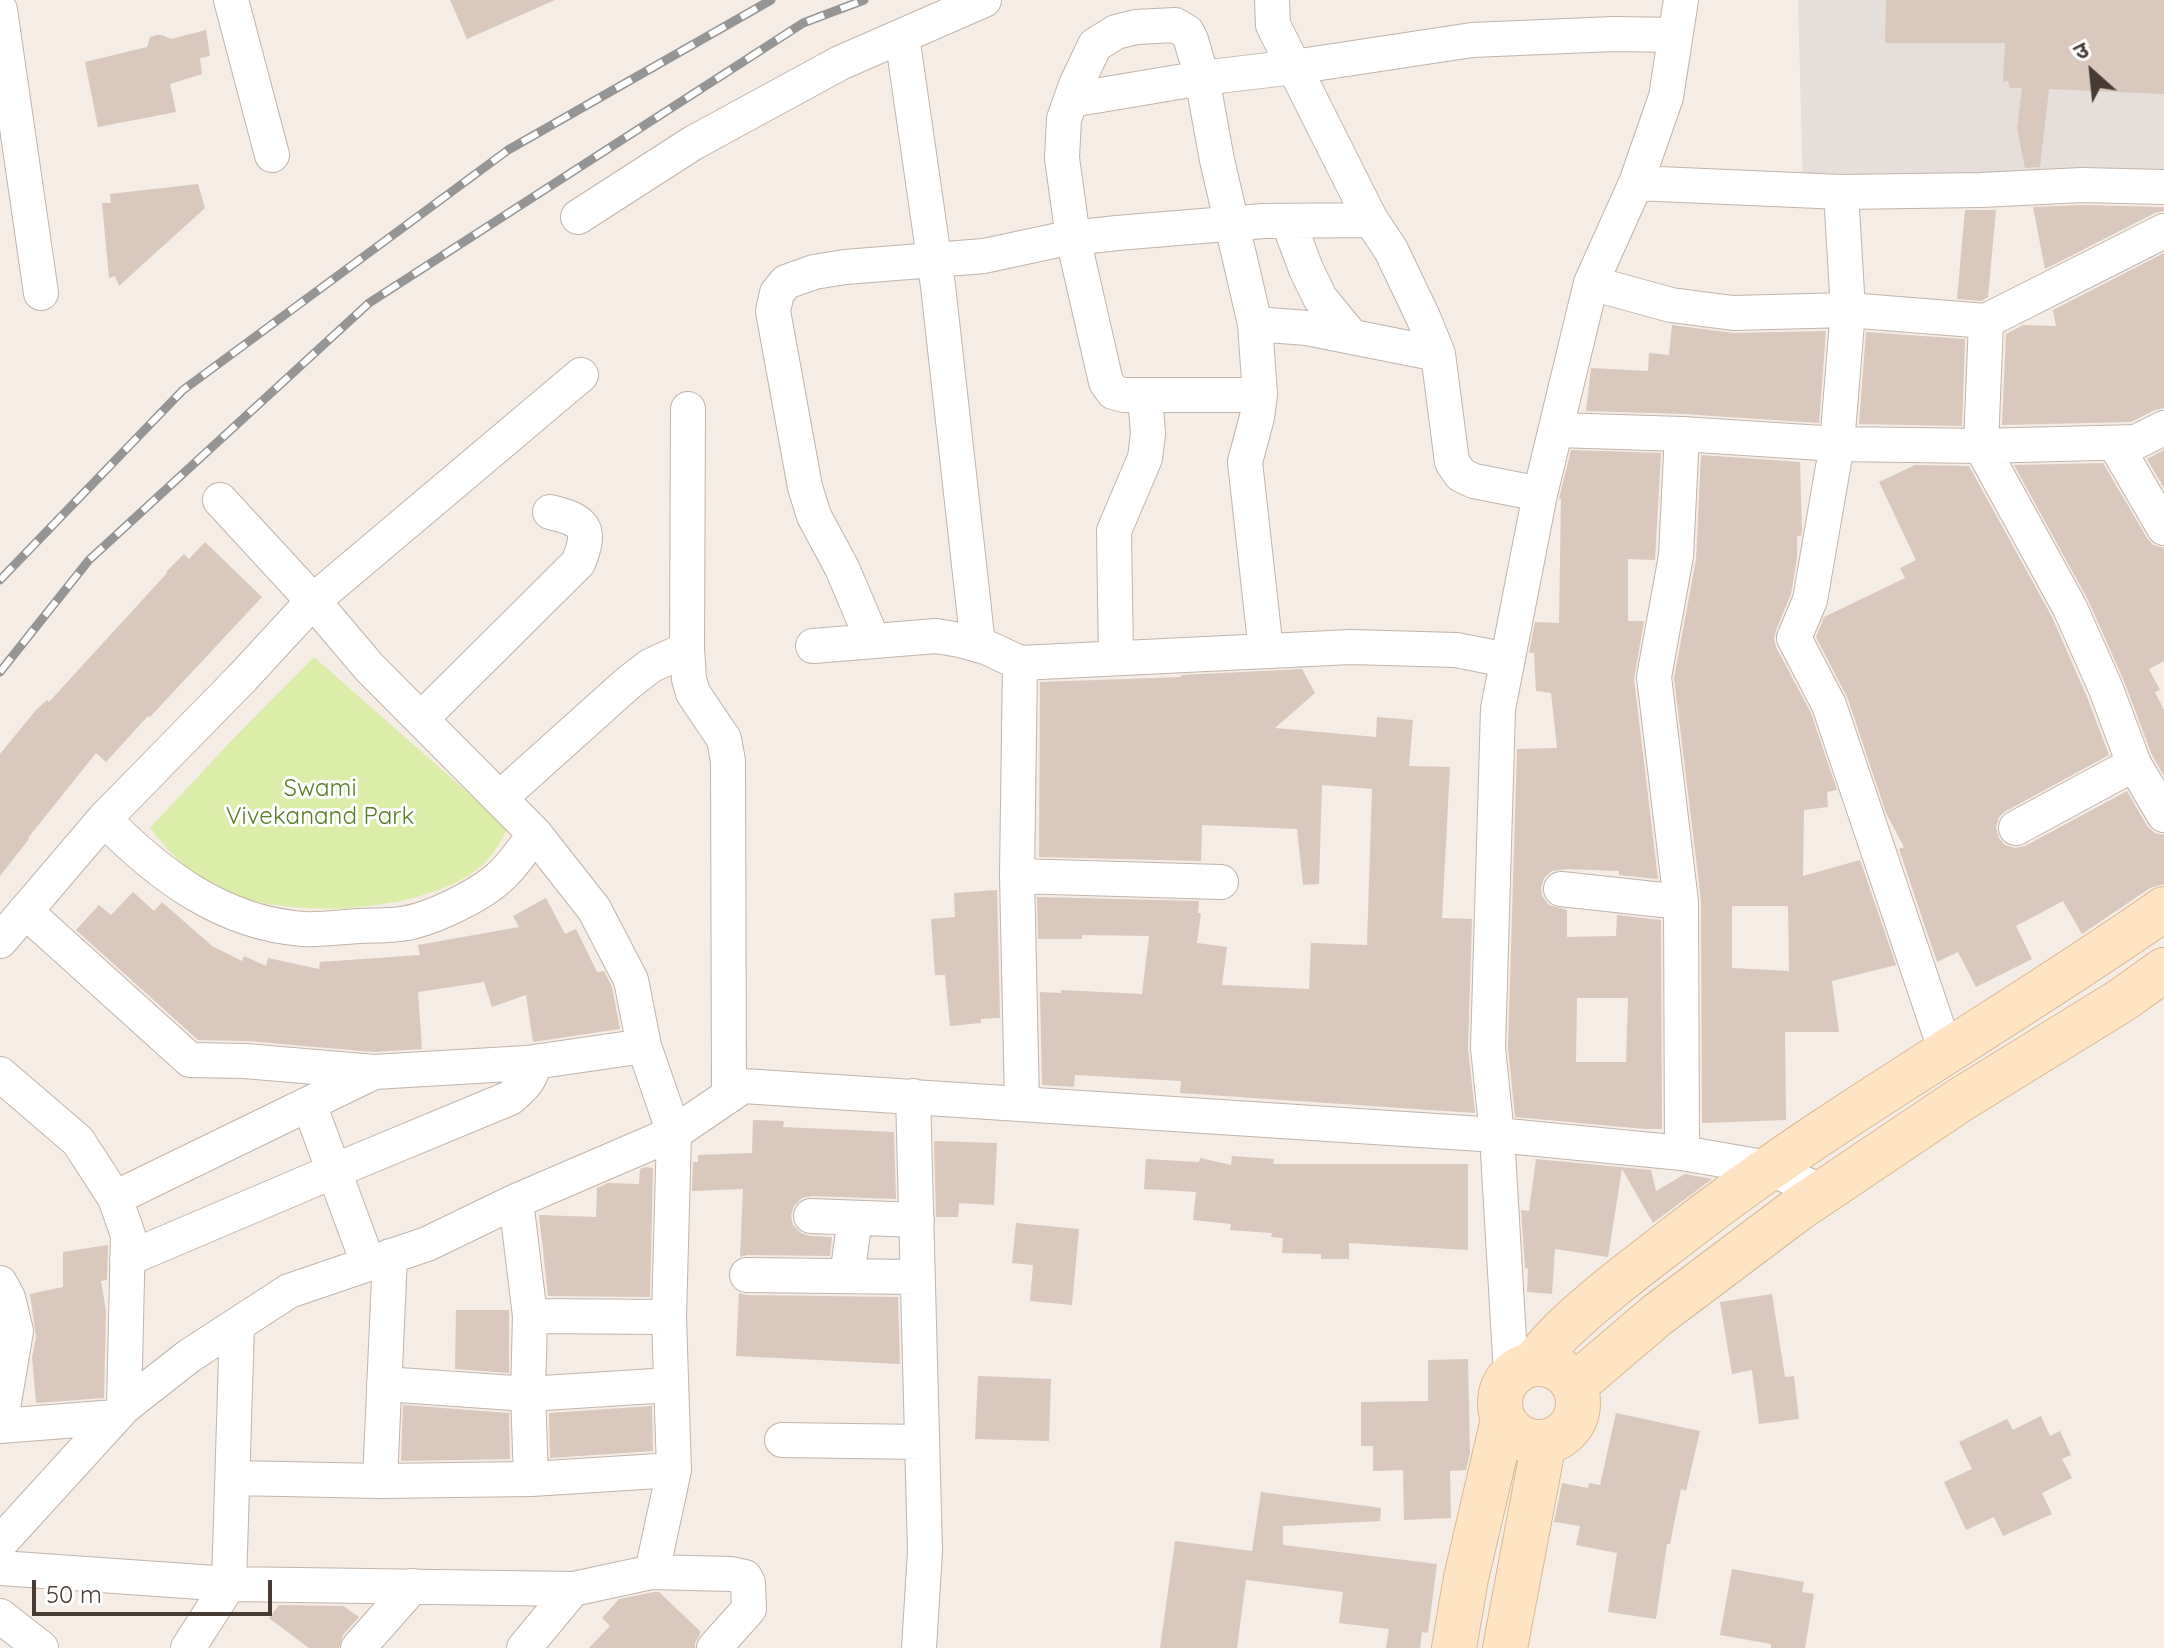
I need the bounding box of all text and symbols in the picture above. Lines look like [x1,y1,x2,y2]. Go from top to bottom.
north arrow [2052,32,2132,112]
text: उ [2069,35,2093,66]
park label: Swami Vivekanand Park [226,775,414,831]
scale bar [36,1564,276,1614]
text: 50 m [46,1579,102,1609]

